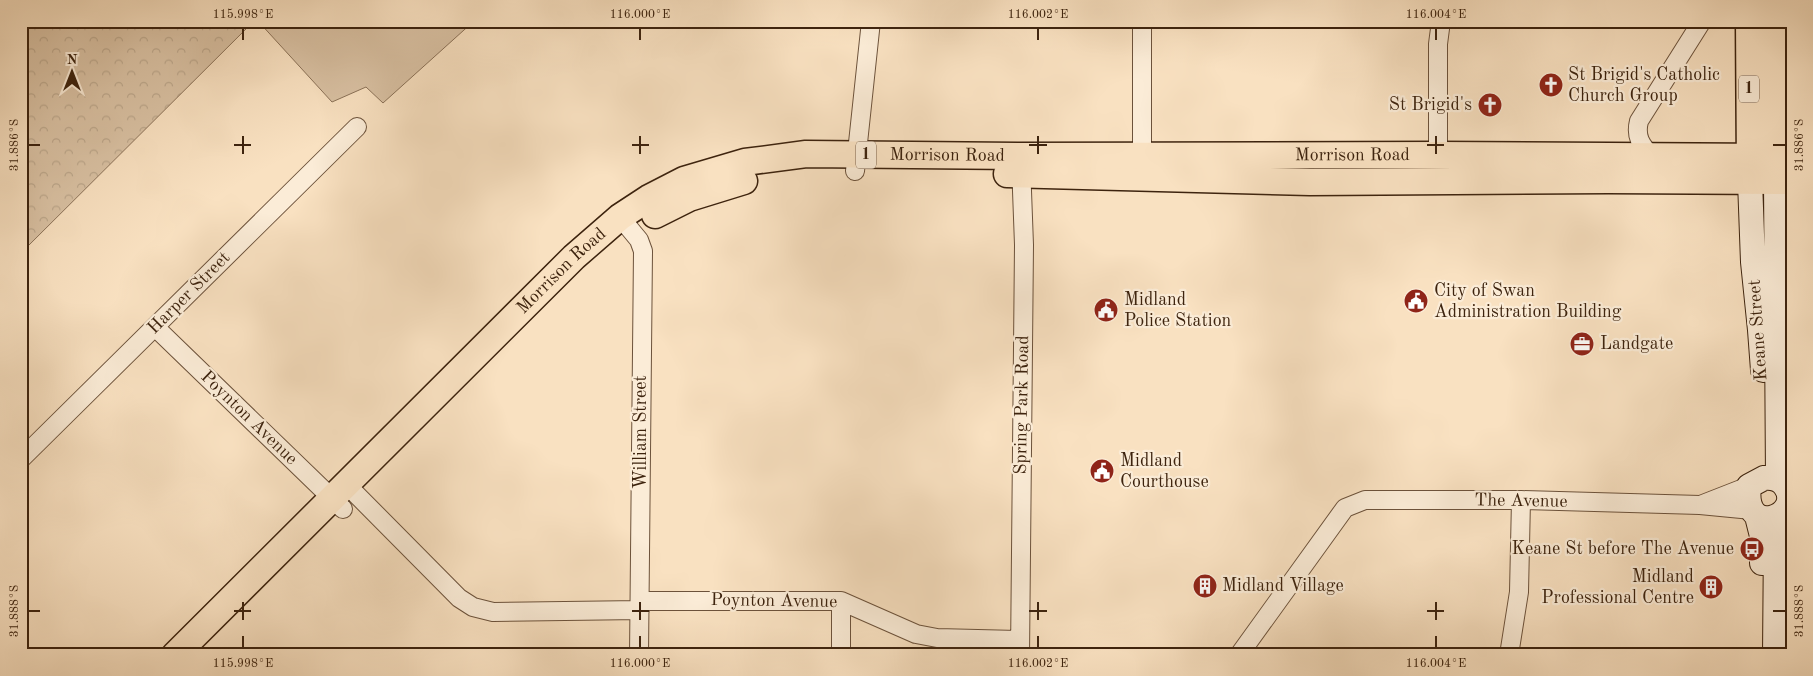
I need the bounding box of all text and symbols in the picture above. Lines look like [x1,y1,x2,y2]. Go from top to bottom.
text: 115.998°E [213,8,273,21]
text: 116.000°E [610,9,670,21]
text: 116.002°E [1008,9,1068,21]
text: 116.004°E [1406,9,1466,21]
north arrow [48,48,98,98]
text: N [67,53,78,67]
place label: St Brigid's Catholic Church Group [1568,66,1720,105]
church icon: St Brigid's Catholic Church Group [1538,72,1564,98]
road number: 1 [1739,76,1759,102]
church icon: St Brigid's [1477,92,1503,118]
place label: St Brigid's [1389,96,1472,114]
text: 31.886°S [9,119,21,171]
text: 31.886°S [1794,119,1806,171]
road number: 1 [856,142,876,168]
street label: Morrison Road [890,146,1005,165]
street label: Morrison Road [1295,146,1410,164]
street label: Morrison Road [514,225,609,317]
street label: Harper Street [144,248,234,338]
street label: Keane Street [1745,279,1771,381]
place label: City of Swan Administration Building [1434,282,1622,321]
public building icon: City of Swan Administration Building [1403,288,1429,314]
place label: Midland Police Station [1124,291,1232,330]
public building icon: Midland Police Station [1093,297,1119,323]
office icon: Landgate [1569,331,1595,357]
street label: Spring Park Road [1012,335,1032,475]
place label: Landgate [1600,335,1673,353]
street label: Poynton Avenue [197,368,301,468]
street label: William Street [632,375,650,489]
place label: Midland Courthouse [1120,452,1209,491]
public building icon: Midland Courthouse [1089,458,1115,484]
street label: The Avenue [1474,491,1568,511]
bus stop icon: Keane St before The Avenue [1739,536,1765,562]
place label: Keane St before The Avenue [1511,540,1734,558]
place label: Midland Professional Centre [1541,568,1694,607]
building icon: Midland Village [1192,573,1218,599]
building icon: Midland Professional Centre [1698,574,1724,600]
place label: Midland Village [1222,577,1344,595]
text: 31.888°S [9,585,21,637]
text: 31.888°S [1794,585,1806,637]
street label: Poynton Avenue [711,591,837,611]
text: 115.998°E [213,657,273,670]
text: 116.000°E [610,658,670,670]
text: 116.002°E [1008,658,1068,670]
text: 116.004°E [1406,658,1466,670]

